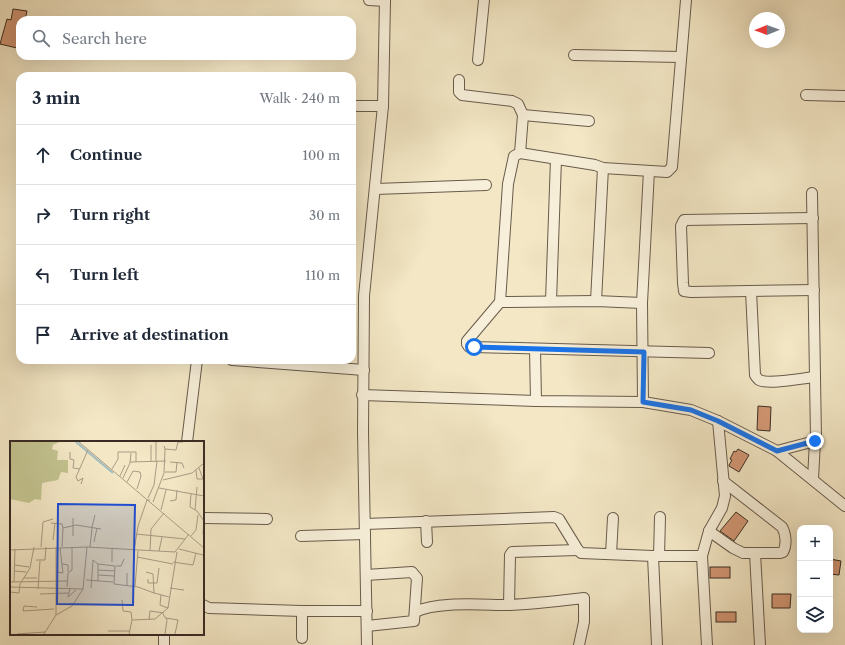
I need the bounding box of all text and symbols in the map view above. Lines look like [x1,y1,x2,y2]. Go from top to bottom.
north arrow [749,12,785,48]
search box [16,16,356,60]
icon: search [30,27,52,49]
text: Search here [62,29,147,48]
text: 3 min [32,88,81,108]
text: Walk · 240 m [260,90,340,106]
icon: ahead [32,144,54,166]
text: Continue [70,145,142,164]
text: 100 m [302,147,340,163]
icon: right [32,204,54,226]
text: Turn right [70,205,150,224]
text: 30 m [309,207,340,223]
icon: left [32,264,54,286]
text: Turn left [70,265,139,284]
text: 110 m [305,267,340,283]
icon: arrive [32,324,54,346]
text: Arrive at destination [70,325,229,344]
route start [465,338,483,356]
route end [806,432,824,450]
inset map [10,441,204,635]
map controls [797,525,833,633]
button: + [797,525,833,561]
button: − [797,561,833,597]
button: layers [797,597,833,633]

